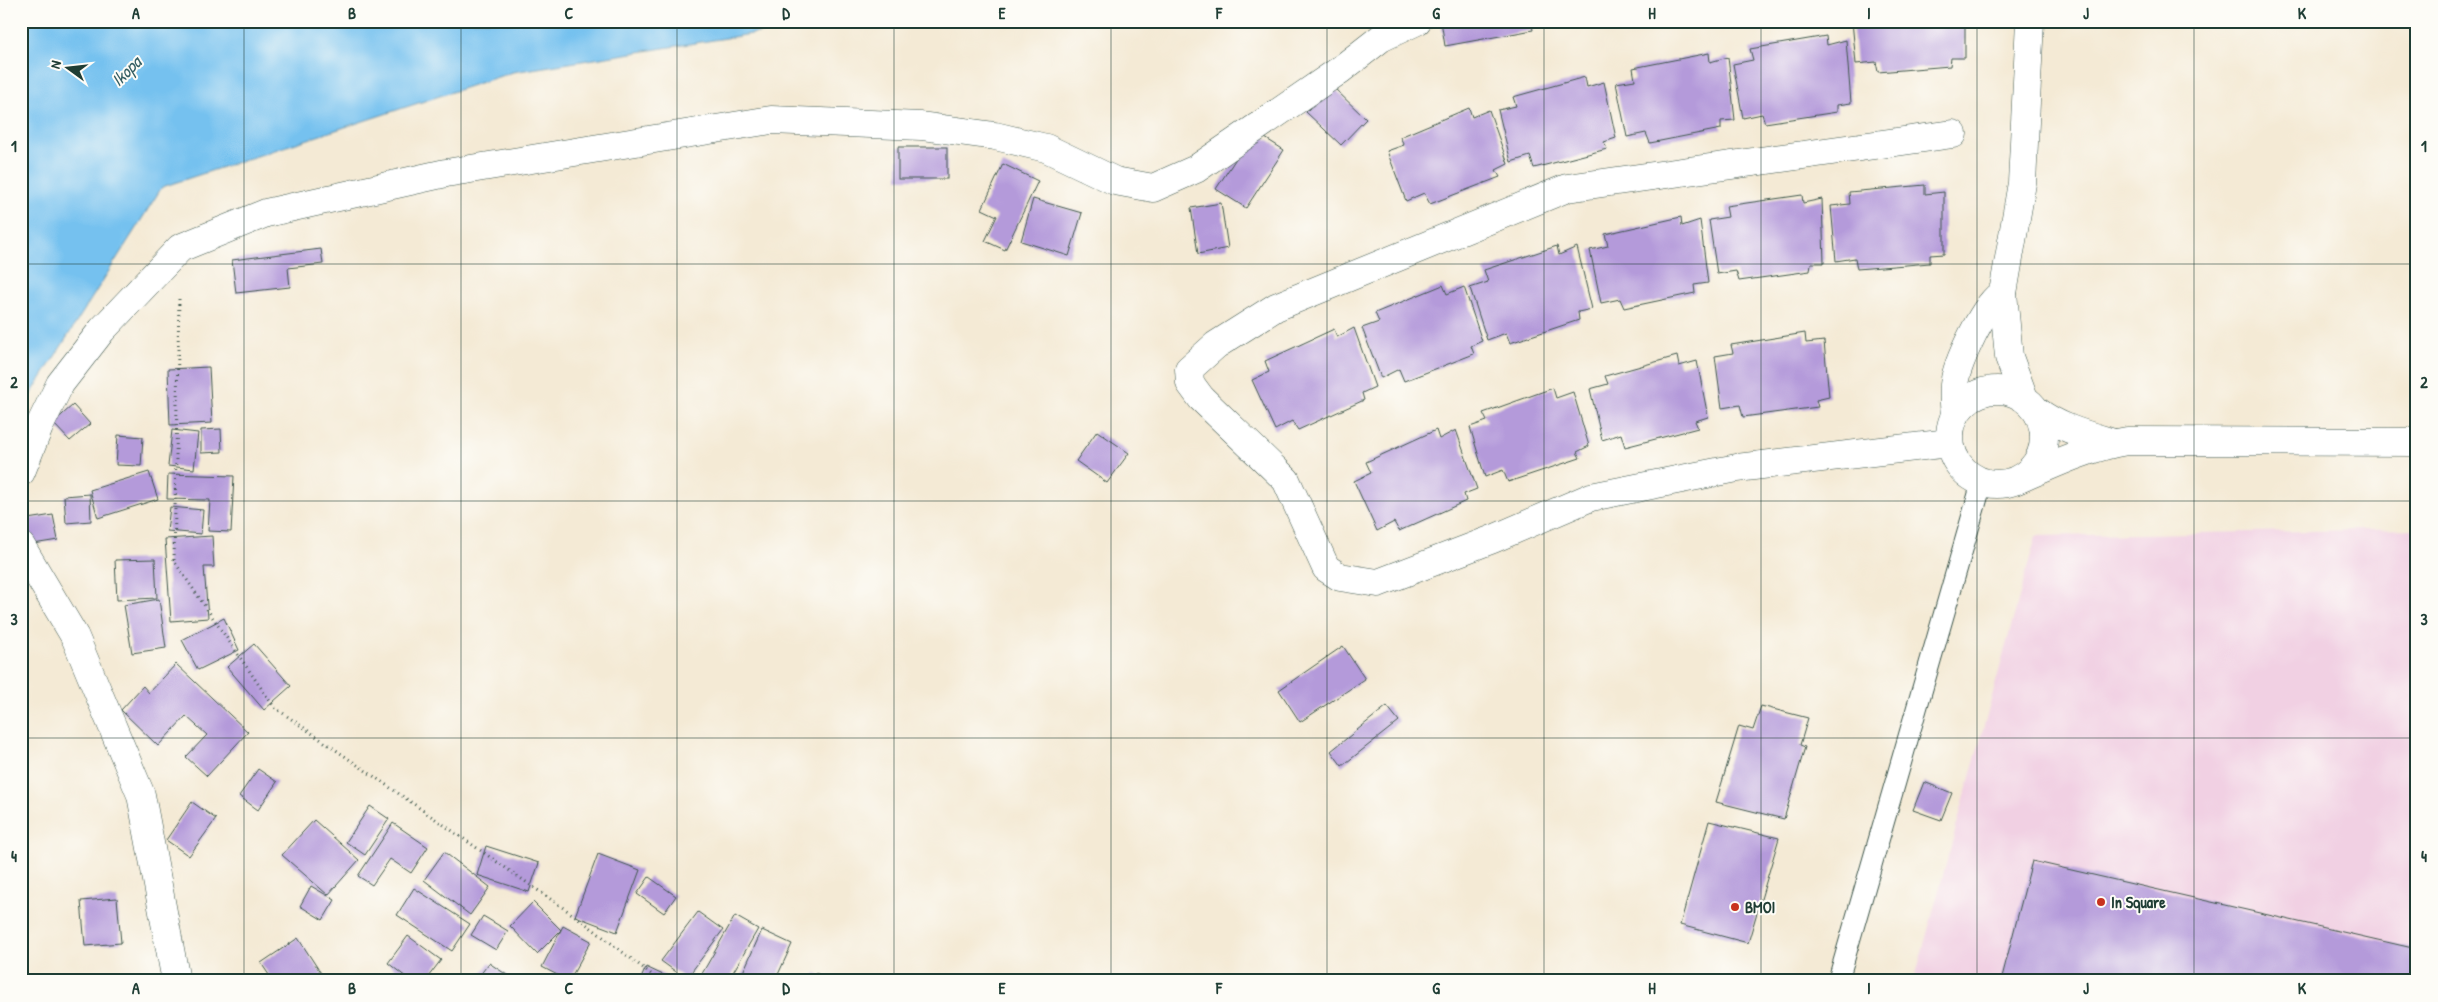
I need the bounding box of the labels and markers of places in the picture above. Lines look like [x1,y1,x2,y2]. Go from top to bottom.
place label: In Square [2111,891,2166,914]
place label: BMOI [1745,896,1775,918]
marker: In Square [2095,896,2107,908]
marker: BMOI [1729,901,1741,913]

